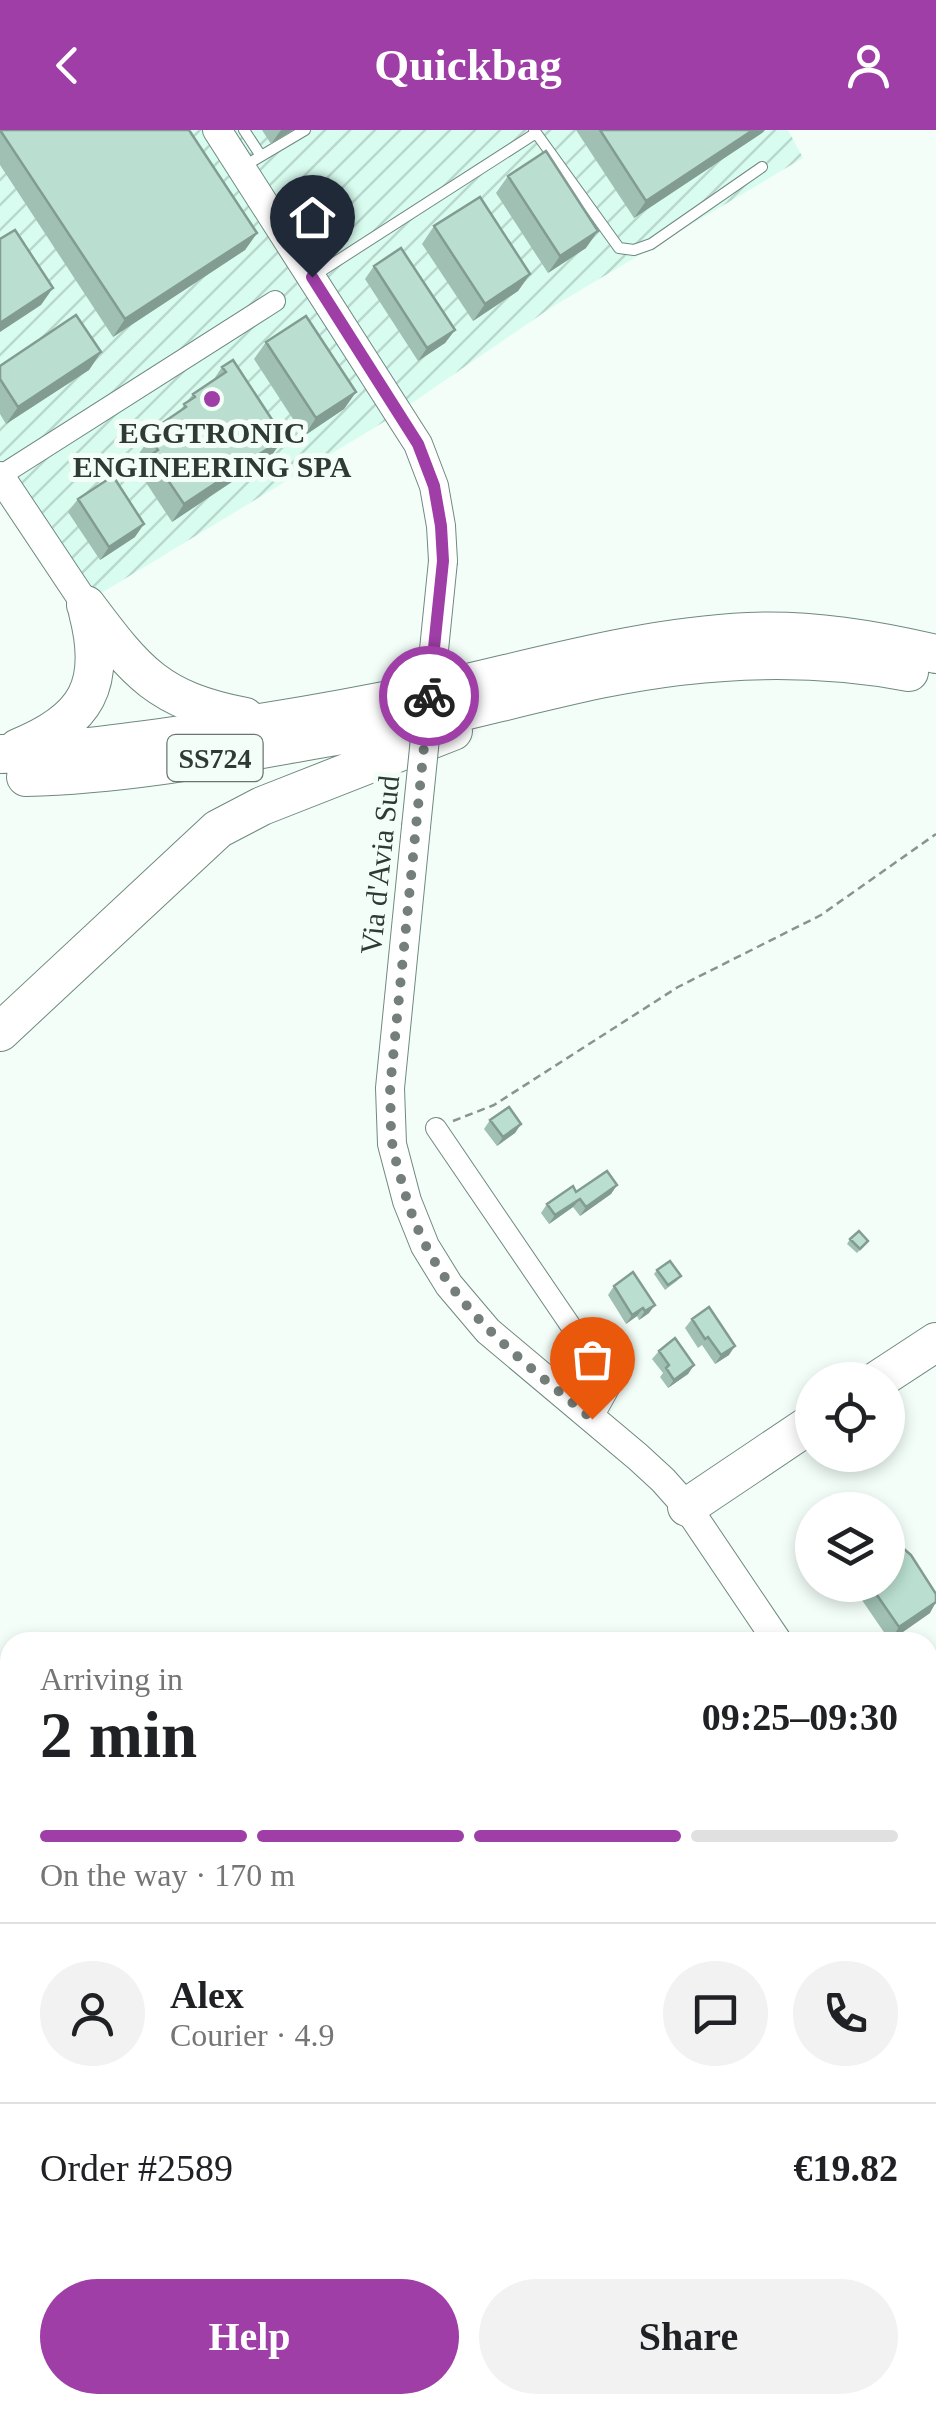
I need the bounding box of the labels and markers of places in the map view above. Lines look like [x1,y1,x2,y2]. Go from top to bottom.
pin [270,175,355,278]
marker: EGGTRONIC ENGINEERING SPA [201,388,223,410]
place label: EGGTRONIC ENGINEERING SPA [73,416,352,483]
pin [550,1317,635,1420]

